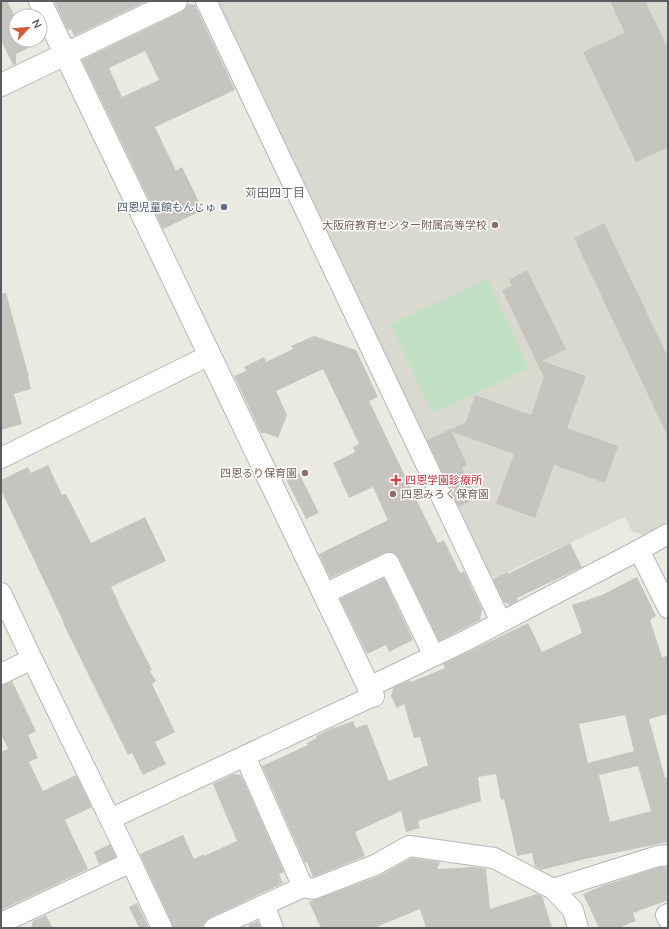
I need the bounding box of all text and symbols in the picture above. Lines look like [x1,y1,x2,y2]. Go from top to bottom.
north arrow [8,8,48,48]
text: N [29,17,45,30]
district label: 苅田四丁目 [245,185,305,200]
place label: 四恩児童館もんじゅ [117,200,216,214]
marker: 四恩児童館もんじゅ [219,202,229,212]
place label: 大阪府教育センター附属高等学校 [322,218,487,232]
marker: 大阪府教育センター附属高等学校 [490,220,500,230]
place label: 四恩るり保育園 [220,466,297,480]
marker: 四恩るり保育園 [300,468,310,478]
place label: 四恩学園診療所 [405,473,483,487]
marker: 四恩学園診療所 [390,474,402,486]
place label: 四恩みろく保育園 [401,487,489,501]
marker: 四恩みろく保育園 [388,489,398,499]

